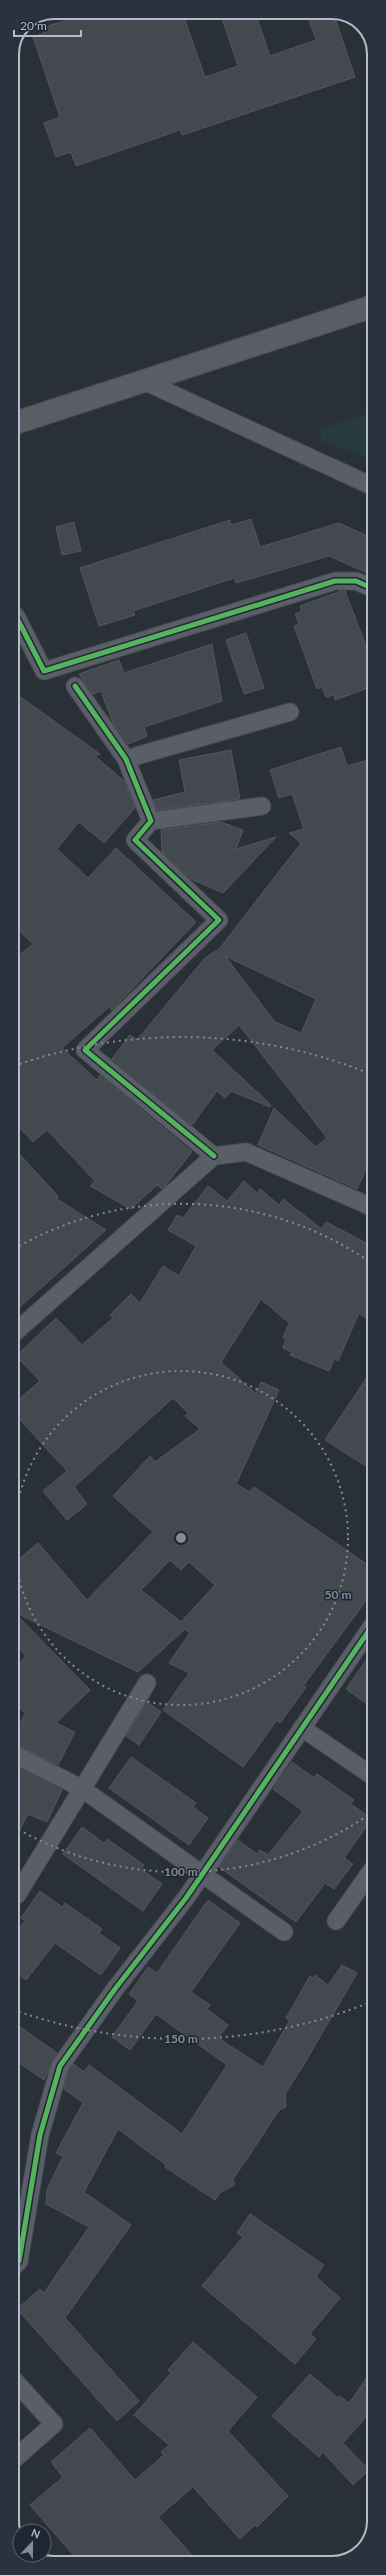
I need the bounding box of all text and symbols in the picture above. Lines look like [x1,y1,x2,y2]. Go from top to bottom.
scale bar [14,12,81,38]
text: 20 m [20,18,47,33]
centre of rings [174,1531,188,1545]
text: 50 m [325,1587,351,1602]
text: 100 m [164,1864,198,1879]
text: 150 m [164,2031,198,2046]
north arrow [12,2523,52,2563]
text: N [30,2526,42,2541]

